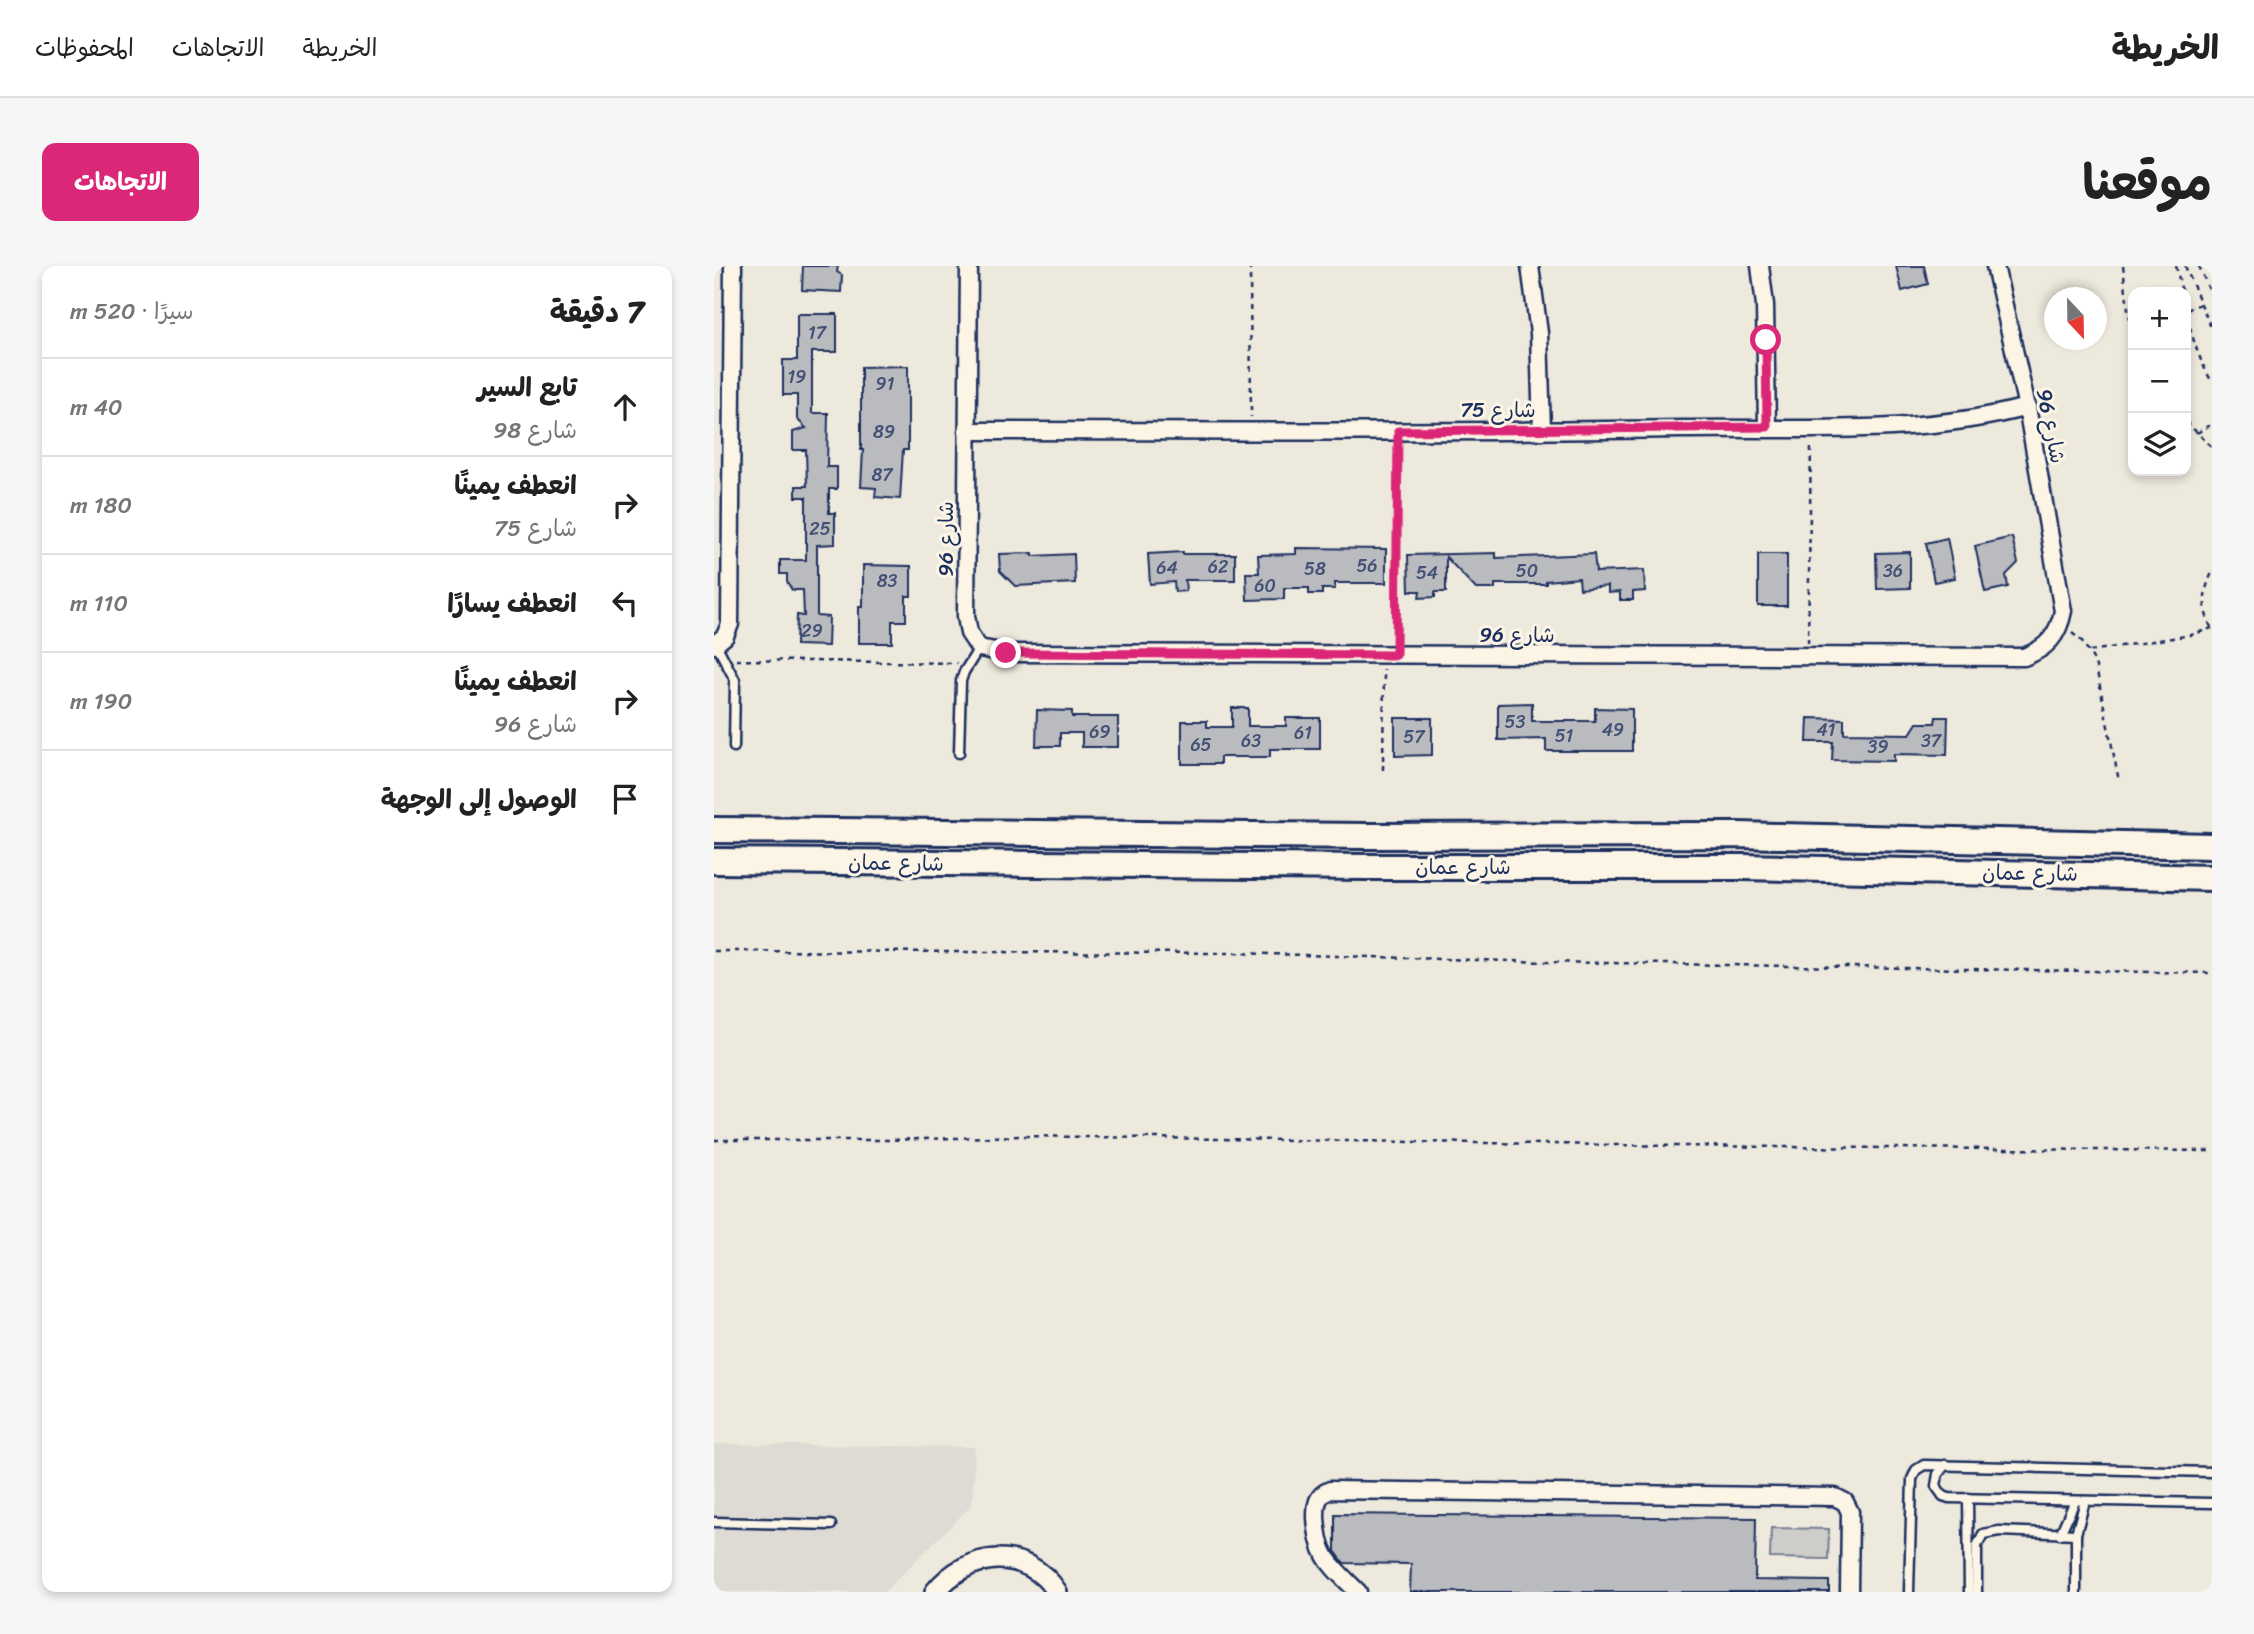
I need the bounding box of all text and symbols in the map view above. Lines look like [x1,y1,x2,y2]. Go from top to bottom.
text: الخريطة [2112,19,2219,77]
text: المحفوظات [35,27,134,69]
text: الاتجاهات [172,27,265,69]
text: الخريطة [303,27,377,69]
text: موقعنا [2082,139,2212,226]
button: الاتجاهات [42,143,199,221]
text: 7 دقيقة [550,285,644,339]
north arrow [2044,287,2107,350]
map controls [2128,287,2191,476]
button: + [2128,287,2191,350]
text: سيرًا · 520 m [70,291,194,332]
house number: 17 [808,317,828,349]
route start [1750,324,1781,355]
button: − [2128,350,2191,413]
house number: 19 [788,361,806,393]
text: تابع السير [478,364,577,410]
house number: 91 [876,368,895,400]
street label: شارع 96 [2025,385,2077,467]
text: 40 m [70,387,123,428]
icon: ahead [606,388,644,426]
street label: شارع 75 [1460,391,1536,429]
text: شارع 98 [493,410,577,451]
button: layers [2128,413,2191,476]
house number: 89 [873,416,895,448]
house number: 87 [871,459,894,491]
text: انعطف يمينًا [454,462,577,508]
text: 180 m [70,485,132,526]
icon: right [606,486,644,524]
street label: شارع 96 [927,501,965,577]
text: شارع 75 [494,508,577,549]
house number: 25 [809,513,831,545]
house number: 56 [1356,550,1378,582]
house number: 62 [1208,551,1228,583]
house number: 64 [1156,552,1178,584]
house number: 58 [1304,553,1326,585]
house number: 50 [1516,555,1538,587]
house number: 36 [1883,555,1903,587]
house number: 54 [1416,557,1438,589]
house number: 83 [877,565,897,597]
house number: 60 [1254,570,1276,602]
text: انعطف يسارًا [447,580,577,626]
text: 110 m [70,583,128,624]
icon: left [606,584,644,622]
house number: 29 [801,615,823,647]
street label: شارع 96 [1479,616,1555,654]
route end [990,637,1021,668]
text: انعطف يمينًا [454,658,577,704]
text: 190 m [70,681,132,722]
icon: right [606,682,644,720]
text: شارع 96 [494,704,577,745]
house number: 53 [1505,706,1526,738]
house number: 49 [1602,714,1624,746]
house number: 41 [1817,714,1836,746]
house number: 69 [1089,716,1111,748]
house number: 61 [1294,717,1312,749]
house number: 51 [1555,720,1574,752]
house number: 57 [1403,721,1426,753]
house number: 63 [1241,725,1261,757]
house number: 37 [1921,725,1943,757]
house number: 65 [1190,729,1212,761]
house number: 39 [1868,731,1888,763]
text: الوصول إلى الوجهة [381,776,577,822]
icon: arrive [606,780,644,818]
street label: شارع عمان [848,843,944,883]
street label: شارع عمان [1415,848,1511,886]
street label: شارع عمان [1982,853,2078,893]

